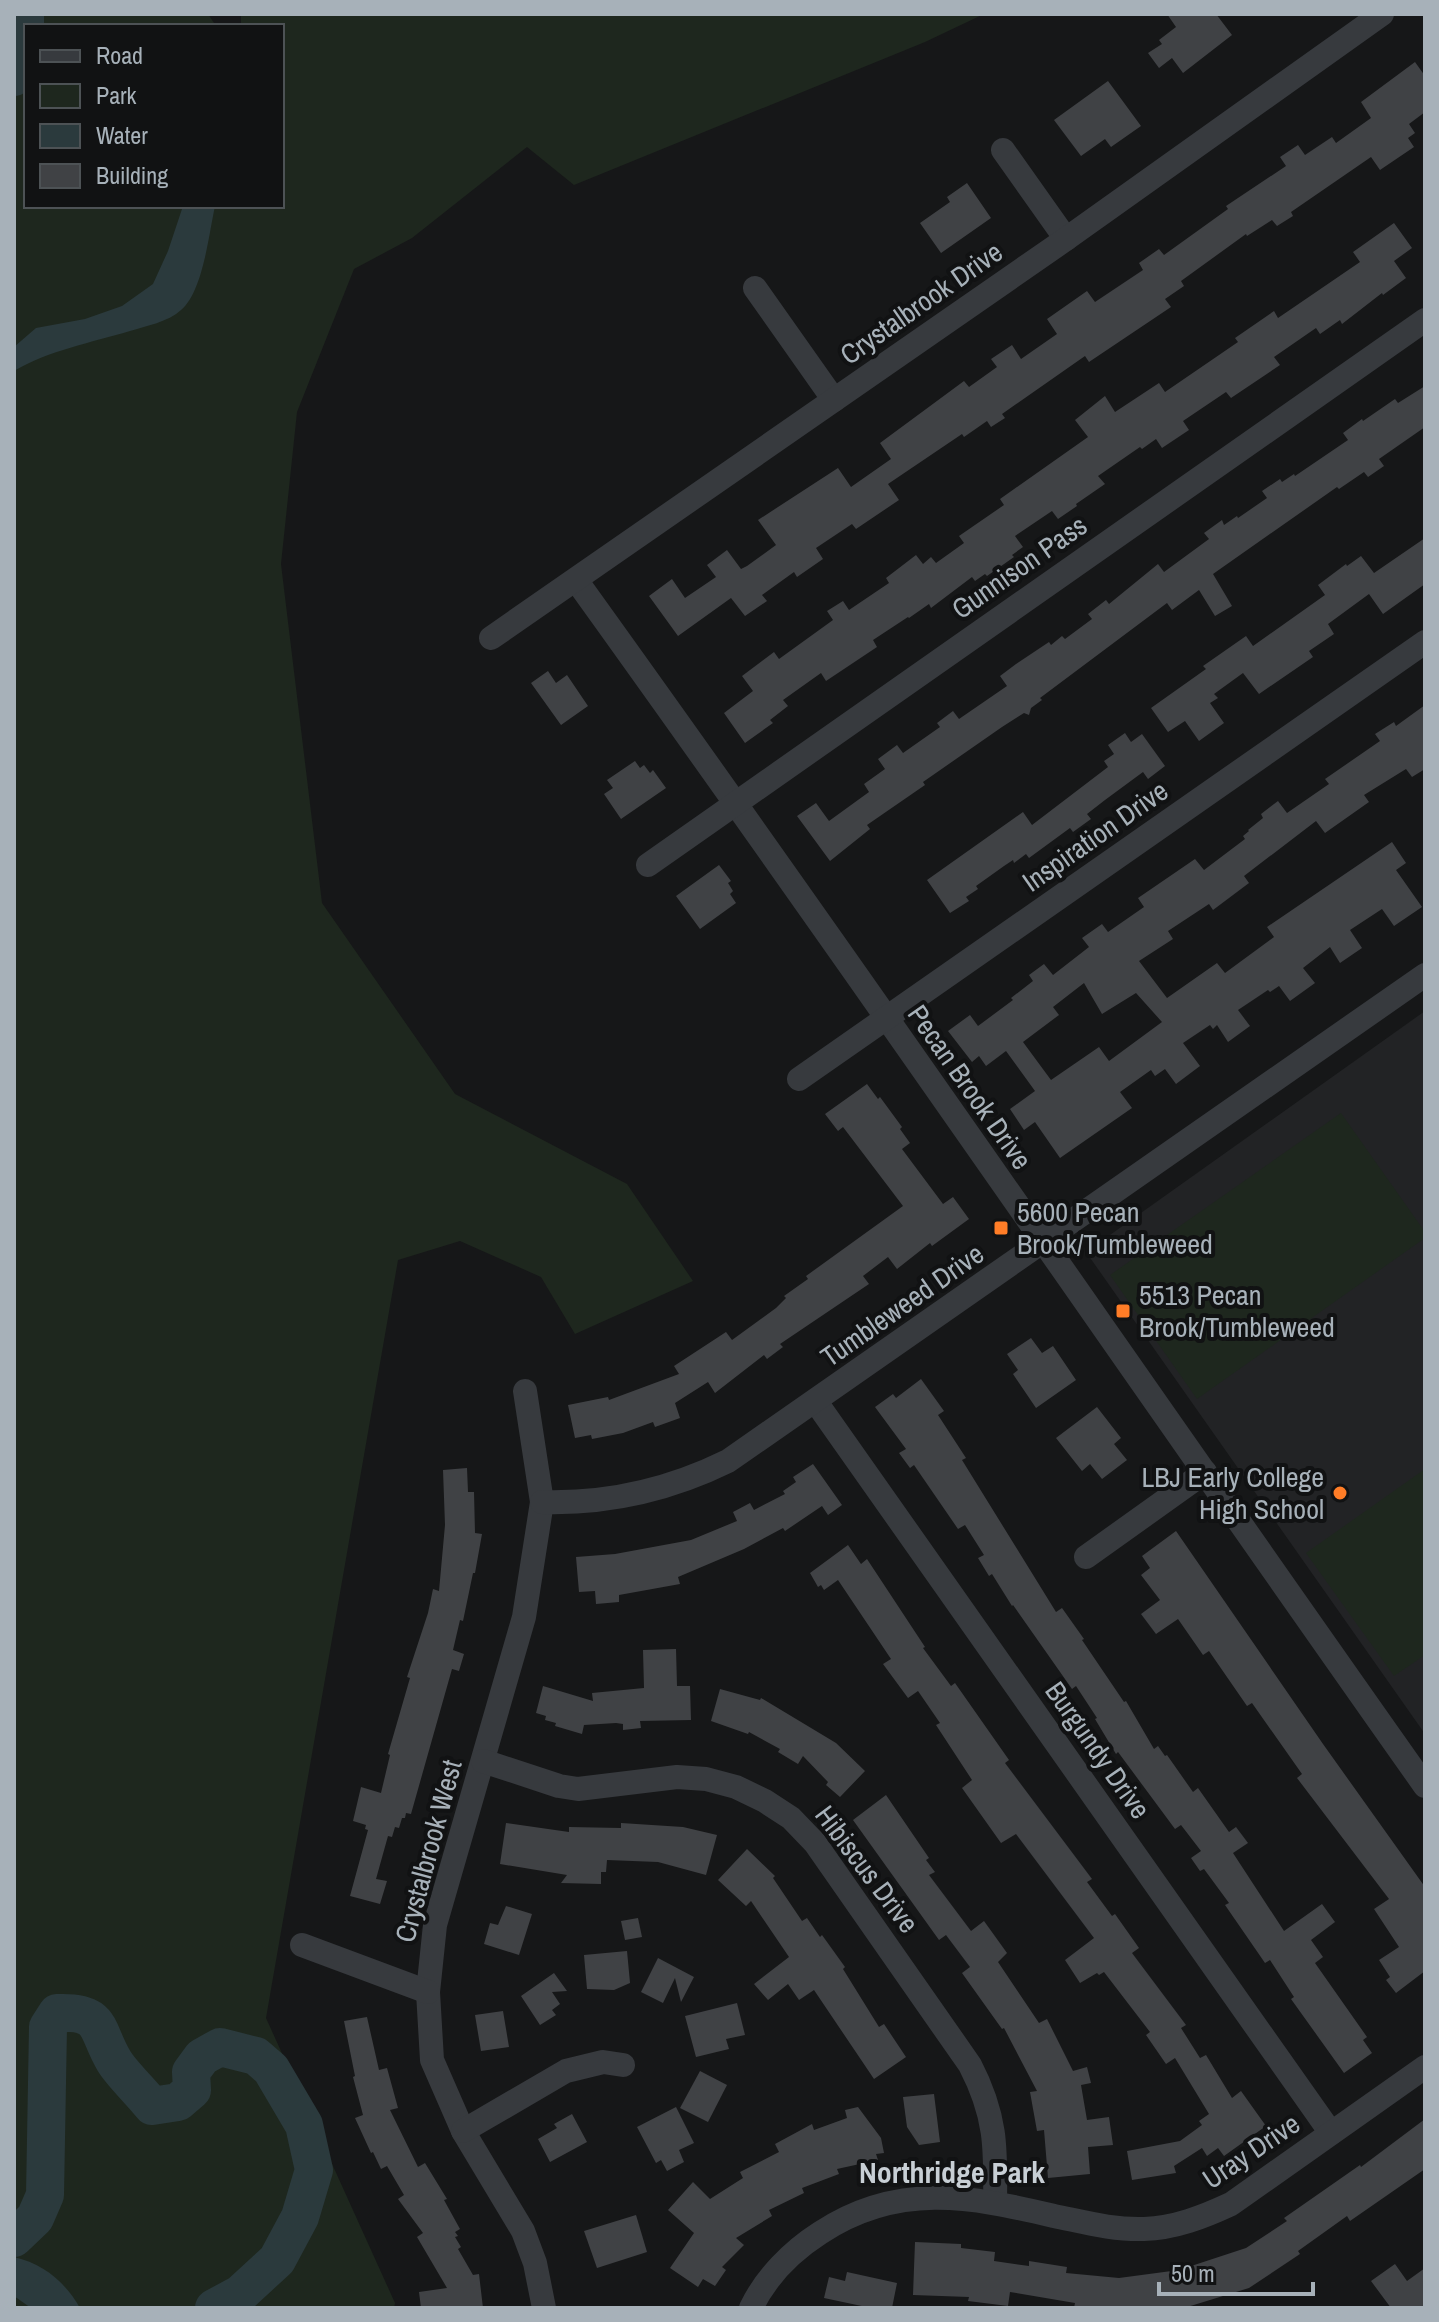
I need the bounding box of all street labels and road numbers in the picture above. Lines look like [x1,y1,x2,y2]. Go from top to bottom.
street label: Crystalbrook Drive [832,233,1010,373]
street label: Gunnison Pass [944,506,1094,628]
street label: Inspiration Drive [1015,772,1175,900]
street label: Pecan Brook Drive [899,997,1041,1177]
street label: Tumbleweed Drive [813,1235,991,1375]
street label: Burgundy Drive [1037,1674,1159,1826]
street label: Crystalbrook West [385,1756,471,1946]
street label: Hibiscus Drive [807,1797,927,1941]
street label: Uray Drive [1195,2105,1307,2197]

